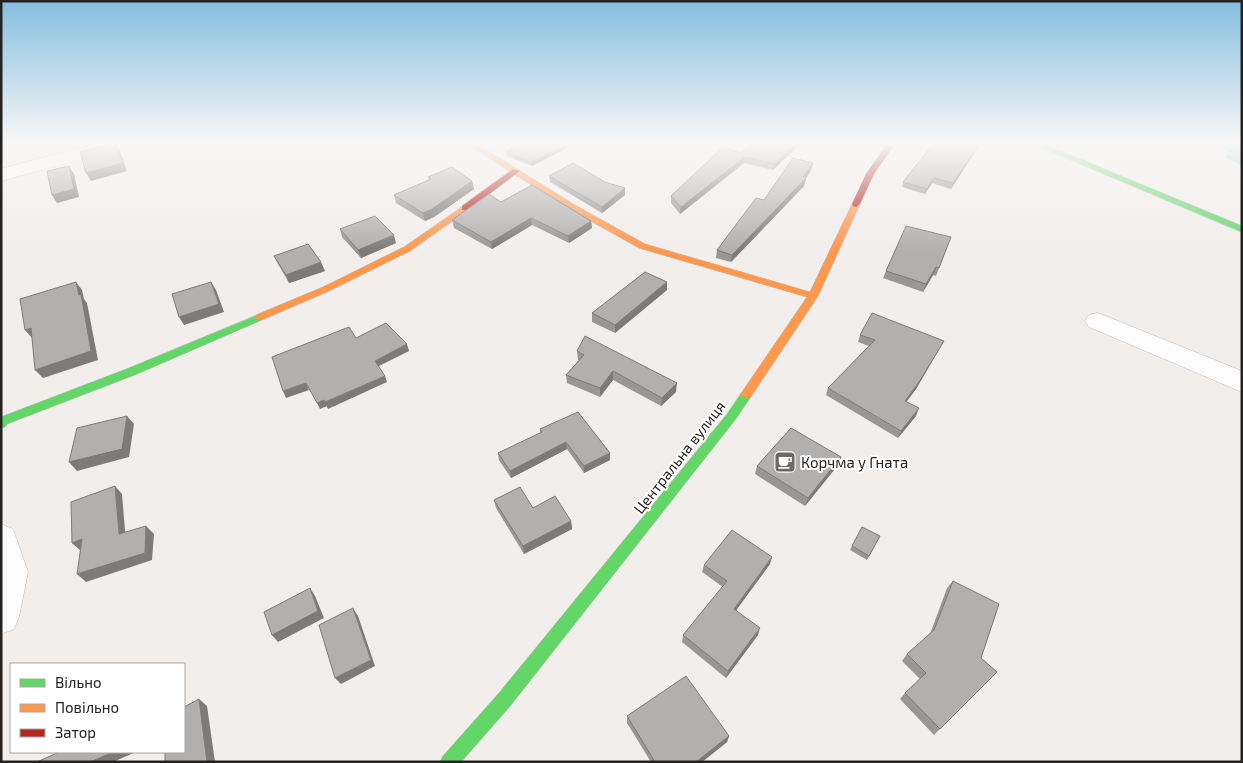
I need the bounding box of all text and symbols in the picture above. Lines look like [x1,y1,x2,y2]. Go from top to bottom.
street label: Центральна вулиця [629,397,729,518]
cafe icon: Корчма у Гната [773,450,797,474]
place label: Корчма у Гната [801,453,908,472]
legend [10,663,185,753]
text: Вільно [55,673,102,691]
text: Повільно [55,698,119,716]
text: Затор [55,723,96,741]

